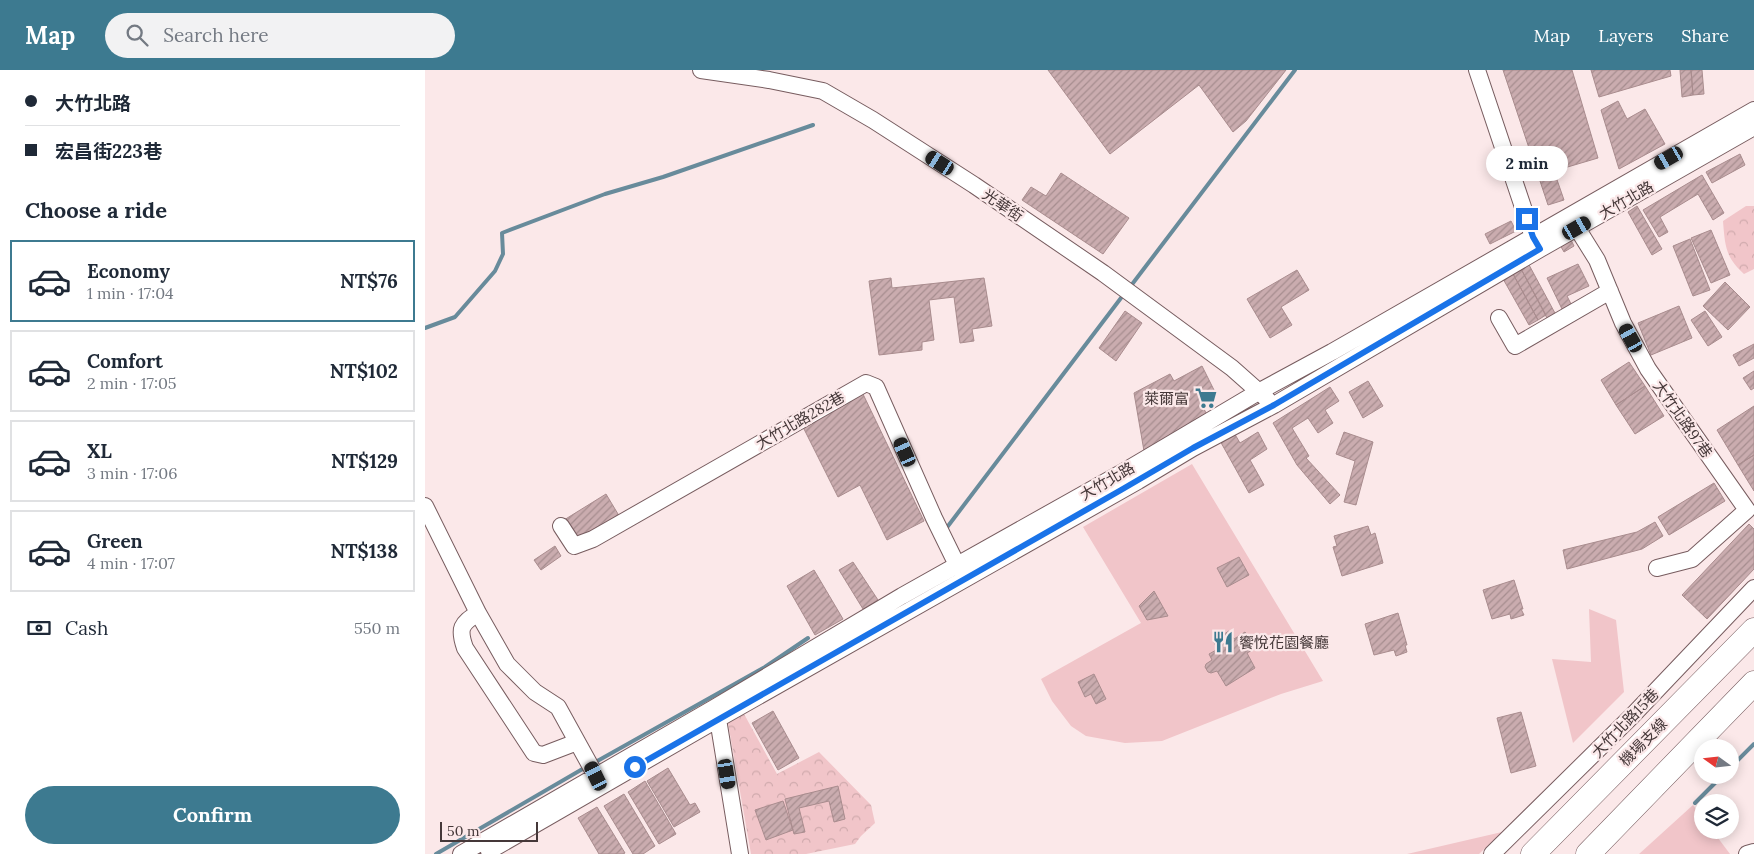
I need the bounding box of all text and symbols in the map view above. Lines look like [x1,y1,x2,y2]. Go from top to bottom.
search box [105,13,455,58]
text: Map [25,20,75,51]
icon: search [123,21,151,49]
text: Search here [163,23,269,47]
text: Map [1534,24,1570,47]
text: Layers [1598,24,1653,47]
text: Share [1681,24,1729,47]
text: 大竹北路 [55,91,131,115]
text: 宏昌街223巷 [55,139,162,163]
car [1652,144,1685,172]
callout: 2 min [1486,146,1568,182]
car [923,149,956,177]
text: 2 min [1506,153,1548,173]
street label: 大竹北路 [1595,177,1657,223]
street label: 光華街 [979,185,1027,225]
text: Choose a ride [25,196,167,224]
route end [1516,208,1538,230]
car [1560,214,1593,242]
icon: car [27,259,72,304]
text: Economy [87,259,170,283]
text: NT$76 [340,269,398,293]
text: 1 min · 17:04 [87,283,174,303]
car [1617,321,1644,355]
icon: car [27,349,72,394]
text: Comfort [87,349,163,373]
text: NT$102 [330,359,398,383]
text: 2 min · 17:05 [87,373,177,393]
street label: 大竹北路97巷 [1649,377,1717,461]
supermarket icon: 萊爾富 [1193,385,1219,411]
street label: 大竹北路282巷 [752,387,848,453]
place label: 萊爾富 [1144,389,1189,408]
car [892,435,917,469]
icon: car [27,439,72,484]
text: XL [87,439,112,463]
text: NT$129 [331,449,398,473]
street label: 大竹北路 [1076,458,1138,504]
text: 3 min · 17:06 [87,463,177,483]
icon: car [27,529,72,574]
text: Green [87,529,143,553]
text: NT$138 [331,539,398,563]
text: 4 min · 17:07 [87,553,175,573]
icon: cash [25,614,53,642]
text: Cash [65,616,108,640]
text: 550 m [354,618,400,638]
restaurant icon: 饗悅花園餐廳 [1210,629,1236,655]
place label: 饗悅花園餐廳 [1239,633,1329,652]
street label: 大竹北路15巷 [1587,685,1663,761]
street label: 機場支線 [1615,714,1671,770]
north arrow [1694,739,1739,784]
map controls [1694,739,1739,839]
route start [624,756,646,778]
car [717,758,736,790]
car [582,759,609,793]
button: Confirm [25,786,400,844]
button: layers [1694,794,1739,839]
scale bar [440,819,537,842]
text: 50 m [447,822,480,840]

